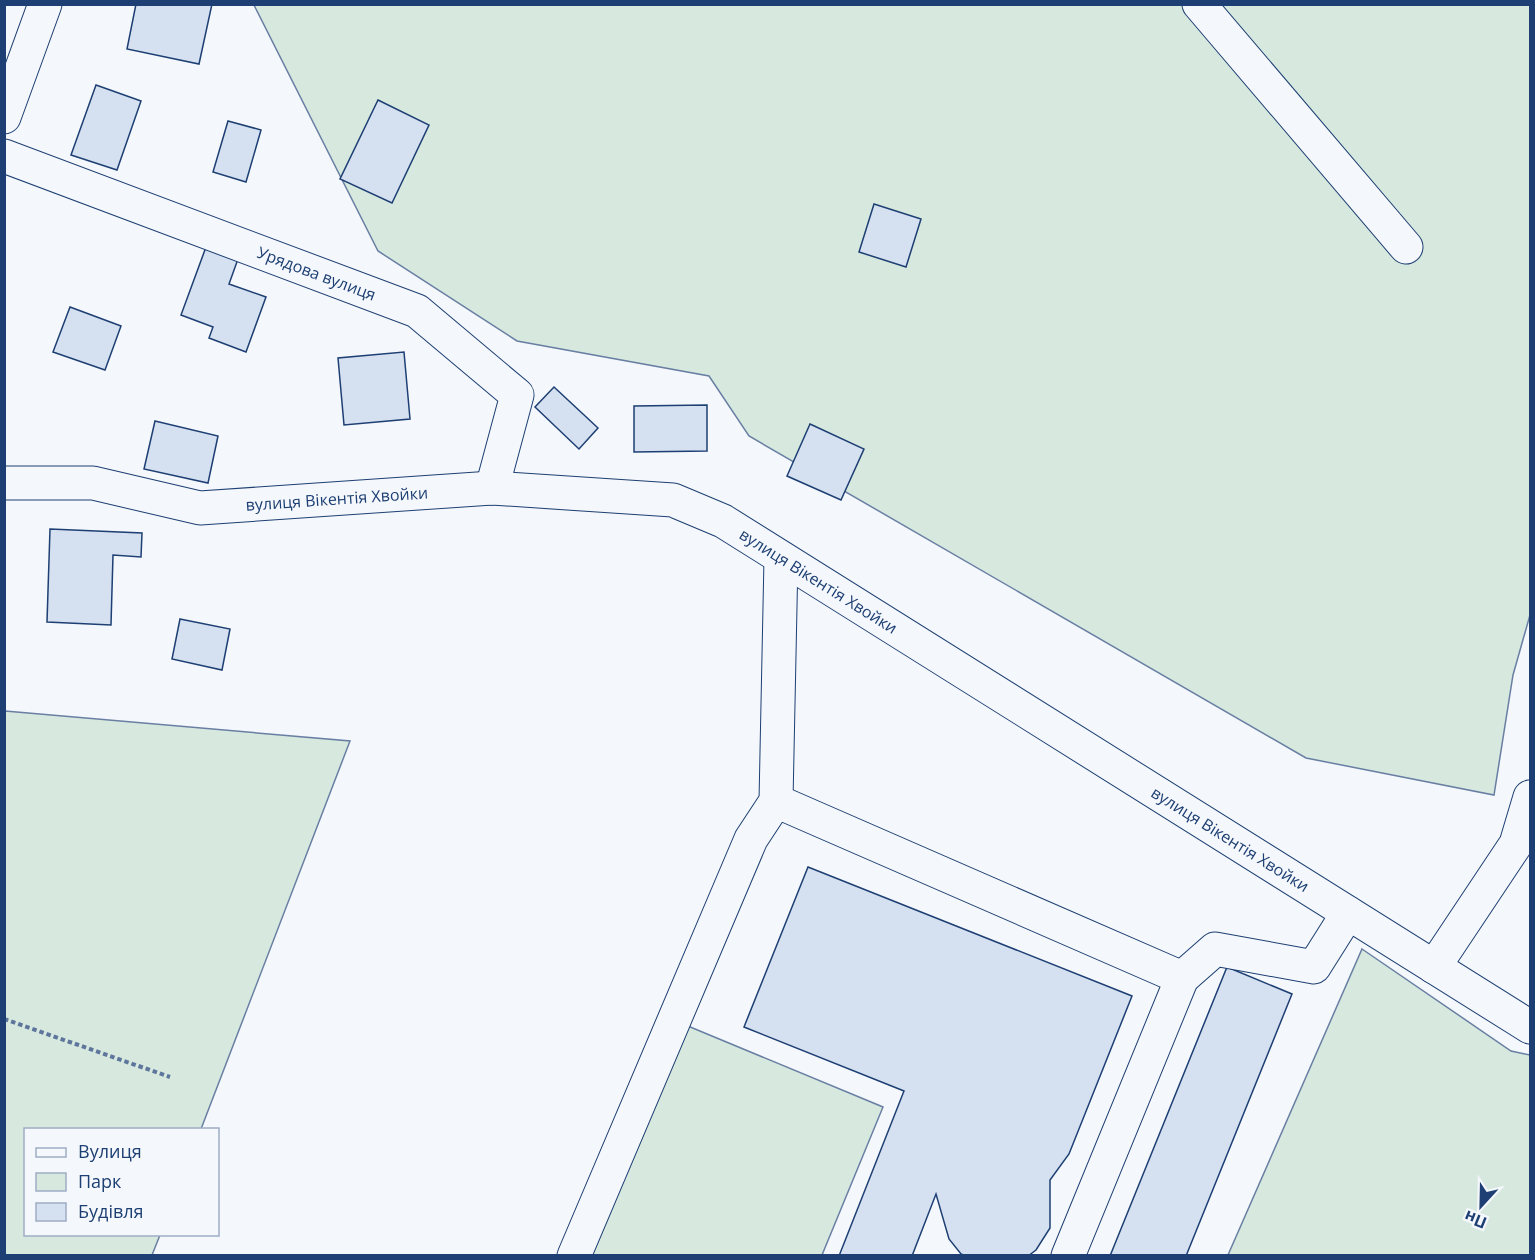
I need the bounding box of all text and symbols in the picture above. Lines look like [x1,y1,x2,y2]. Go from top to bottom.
street label: Урядова вулиця [254,241,379,306]
street label: вулиця Вікентія Хвойки [245,481,429,516]
street label: вулиця Вікентія Хвойки [735,523,902,639]
street label: вулиця Вікентія Хвойки [1147,781,1314,897]
legend [24,1128,219,1236]
text: Вулиця [78,1139,142,1163]
text: Парк [78,1169,122,1193]
north arrow [1451,1176,1511,1236]
text: Будівля [78,1199,144,1223]
text: Пн [1461,1205,1490,1234]

